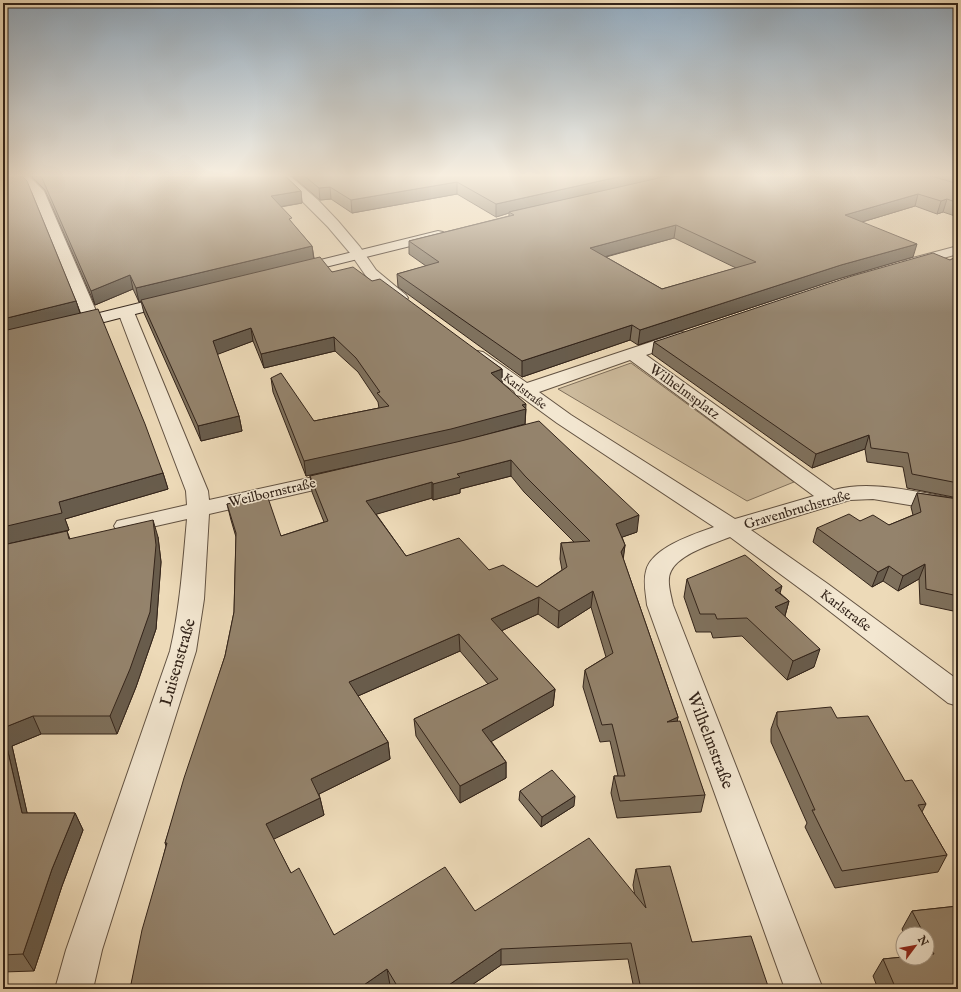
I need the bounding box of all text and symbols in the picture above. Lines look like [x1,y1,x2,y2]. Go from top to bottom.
street label: Wilhelmsplatz [646,360,724,424]
street label: Karlstraße [500,370,550,413]
street label: Weilbornstraße [227,474,318,512]
street label: Gravenbruchstraße [742,486,853,534]
street label: Karlstraße [816,586,875,636]
street label: Luisenstraße [156,616,201,709]
street label: Wilhelmstraße [682,689,738,792]
north arrow [895,926,935,966]
text: N [914,933,931,949]

